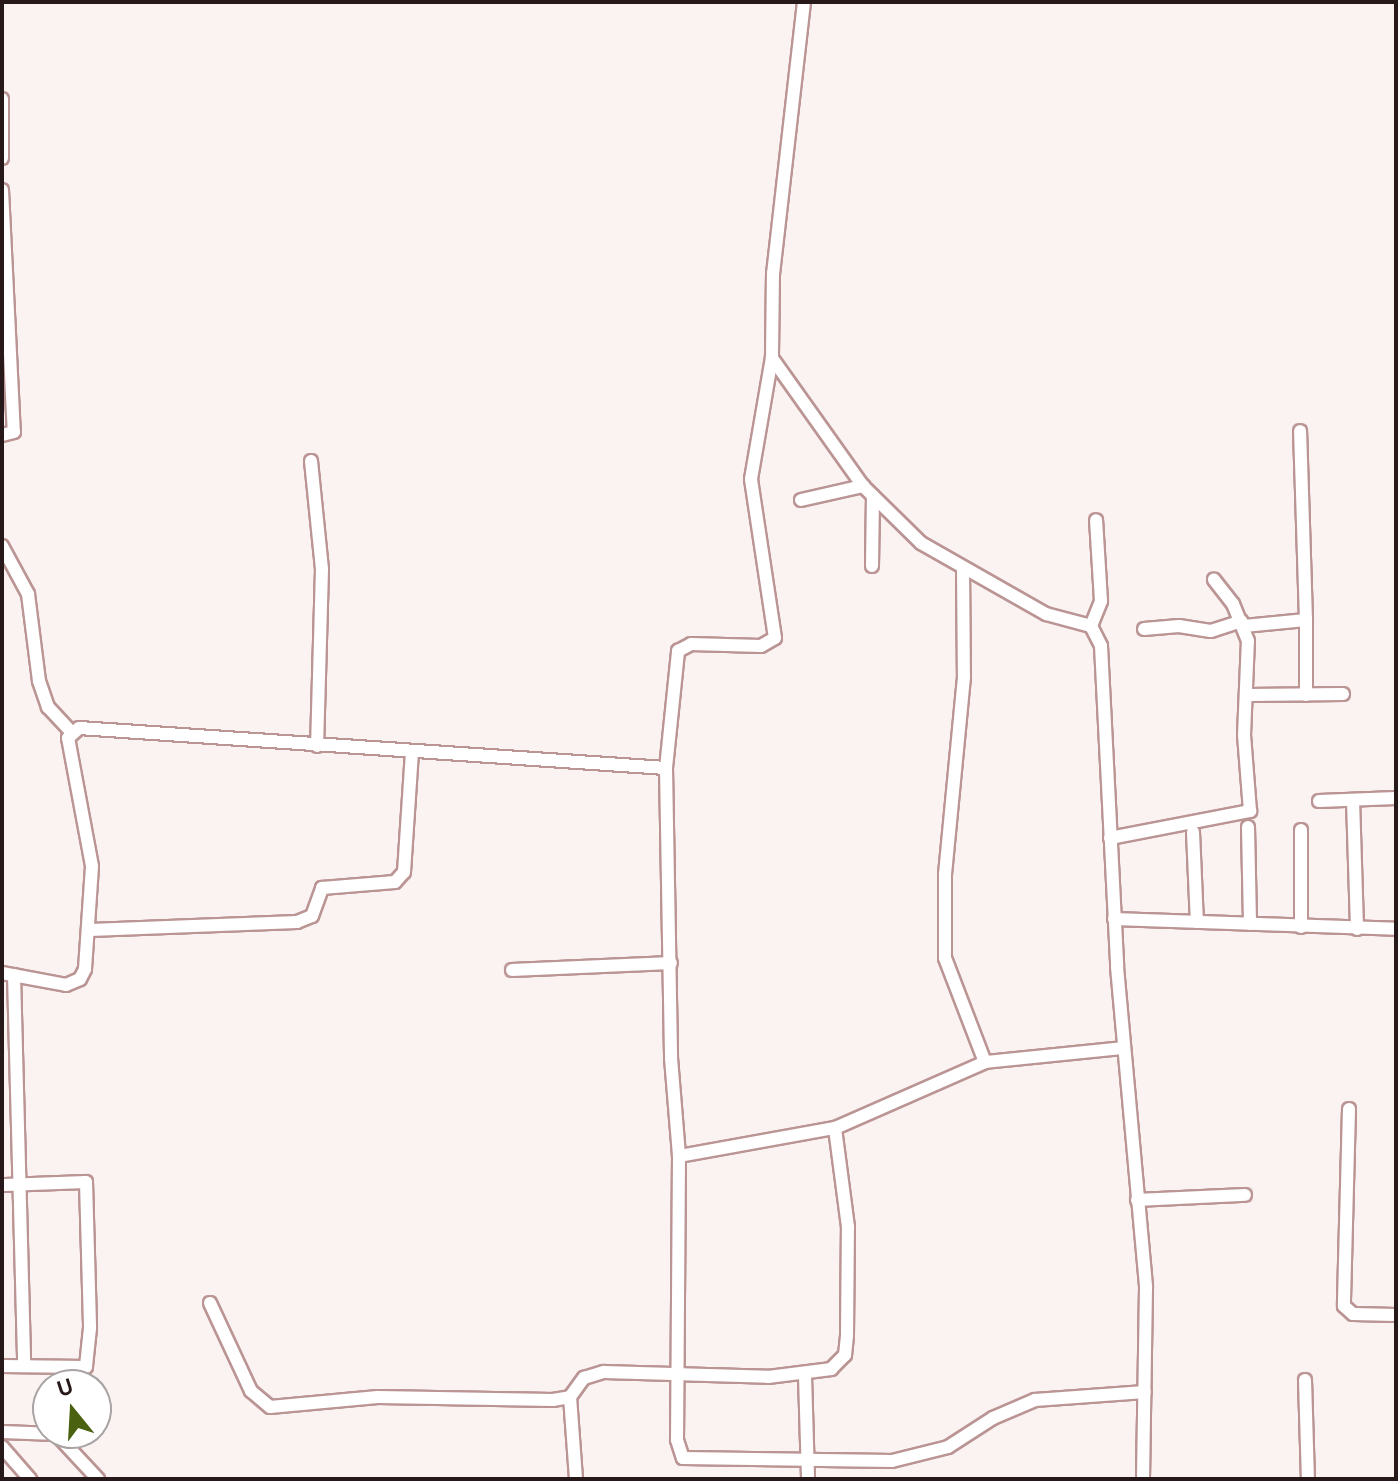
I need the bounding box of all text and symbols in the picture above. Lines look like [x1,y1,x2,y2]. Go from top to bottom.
north arrow [32,1369,112,1449]
text: U [53,1371,77,1404]

